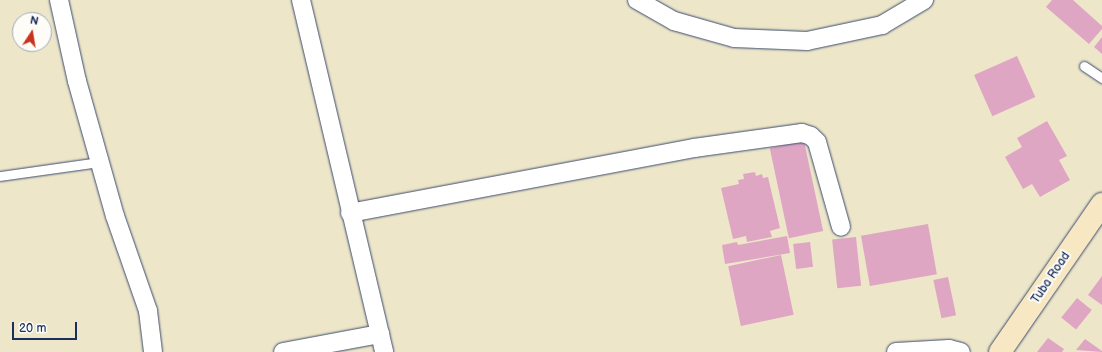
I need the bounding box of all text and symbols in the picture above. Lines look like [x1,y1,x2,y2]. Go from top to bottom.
north arrow [12,12,52,52]
text: N [29,14,40,28]
street label: Tuba Road [1029,250,1073,306]
scale bar [14,314,79,340]
text: 20 m [19,321,46,336]

